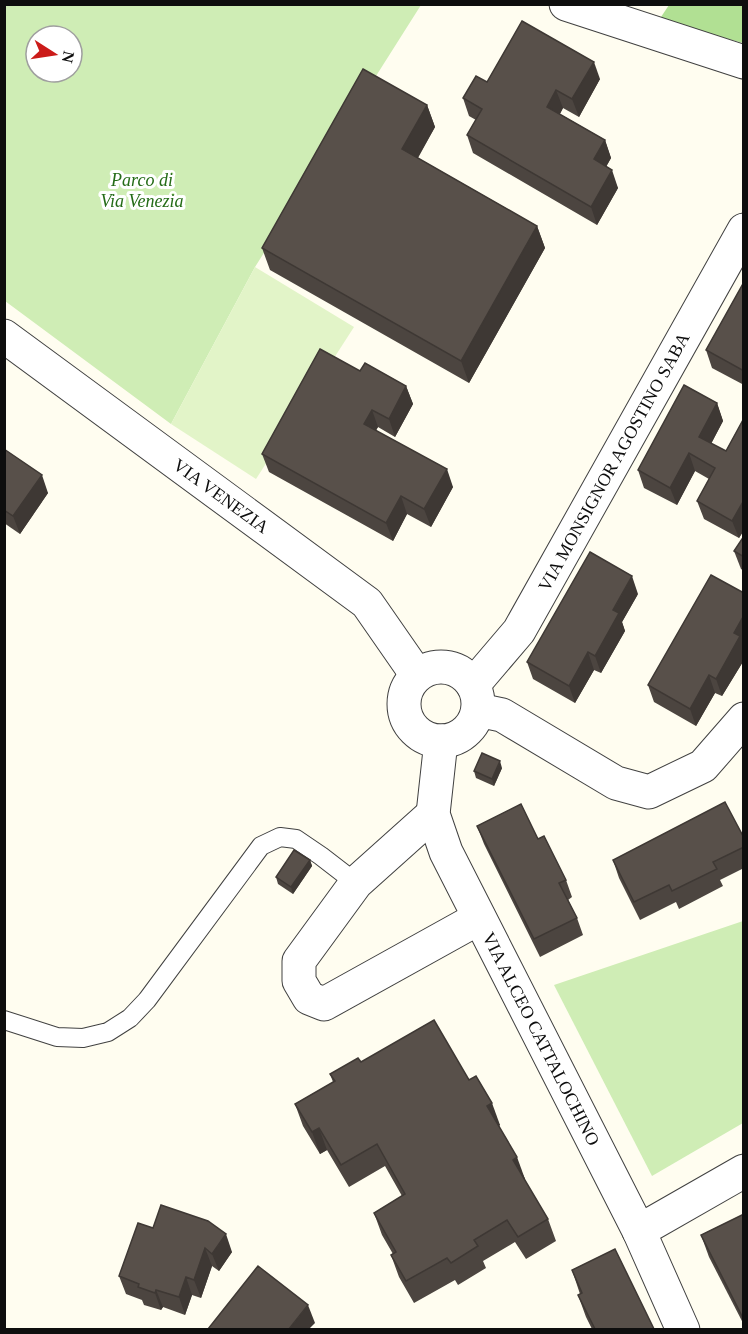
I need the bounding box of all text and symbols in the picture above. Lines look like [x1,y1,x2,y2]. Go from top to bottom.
north arrow [24,24,84,84]
text: N [59,50,78,65]
park label: Parco di Via Venezia [100,170,184,211]
street label: VIA MONSIGNOR AGOSTINO SABA [534,329,694,595]
street label: VIA VENEZIA [169,455,273,537]
street label: VIA ALCEO CATTALOCHINO [478,929,604,1149]

